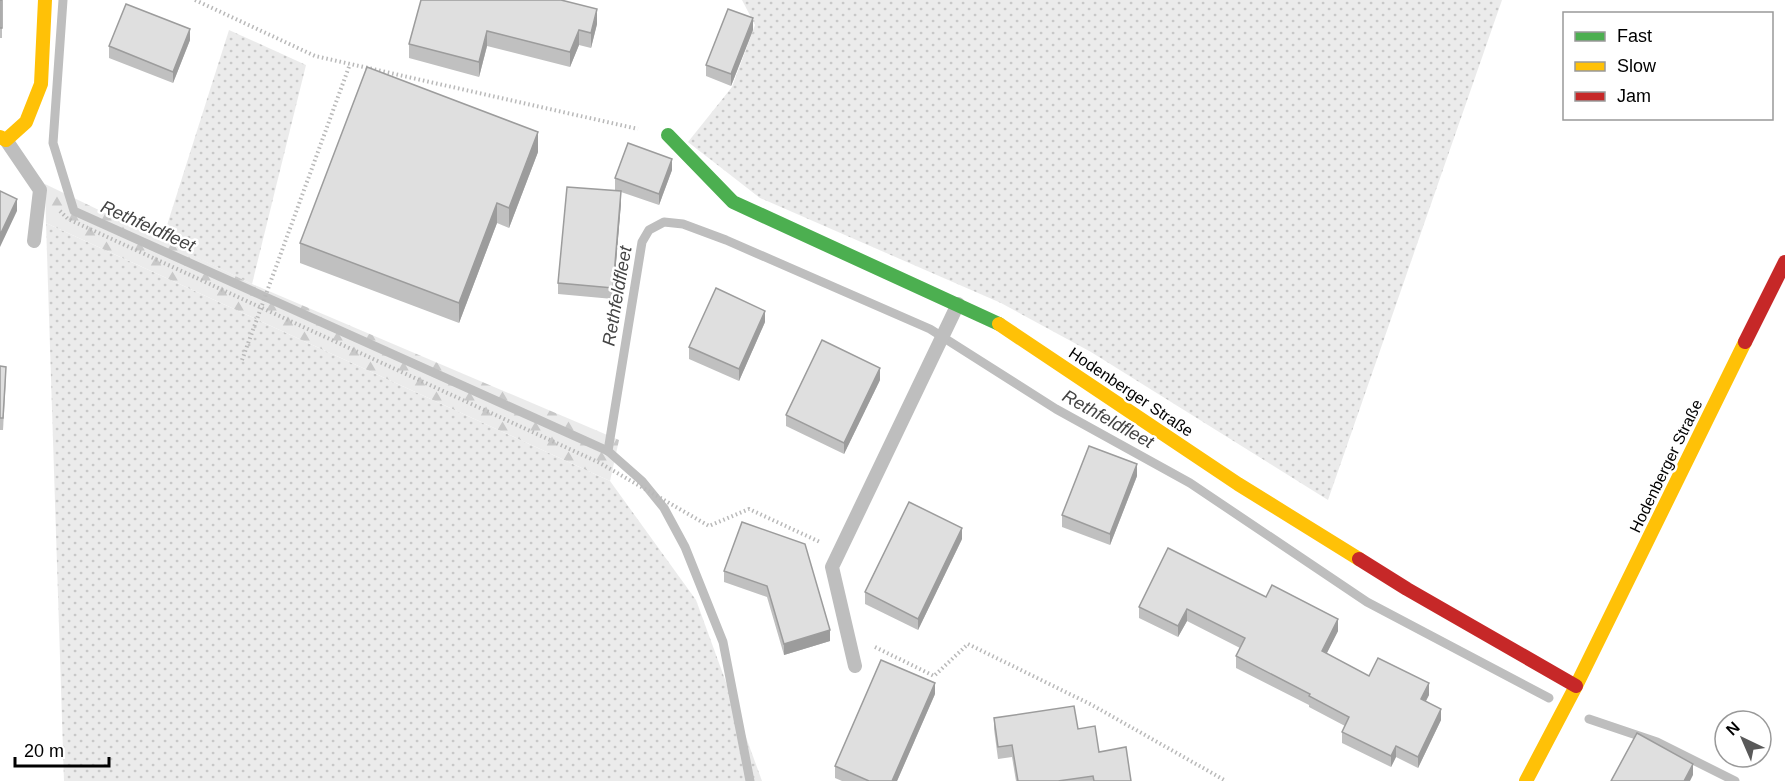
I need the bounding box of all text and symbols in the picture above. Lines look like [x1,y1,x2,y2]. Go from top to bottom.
legend [1563,12,1773,120]
text: Fast [1617,26,1652,46]
text: Slow [1617,56,1657,76]
text: Jam [1617,86,1651,106]
water label: Rethfeldfleet [98,196,199,256]
water label: Rethfeldfleet [598,244,636,348]
street label: Hodenberger Straße [1066,344,1196,440]
water label: Rethfeldfleet [1059,386,1158,453]
street label: Hodenberger Straße [1626,397,1706,535]
north arrow [1713,709,1773,769]
text: N [1723,718,1743,739]
scale bar [15,730,110,768]
text: 20 m [24,741,64,761]

